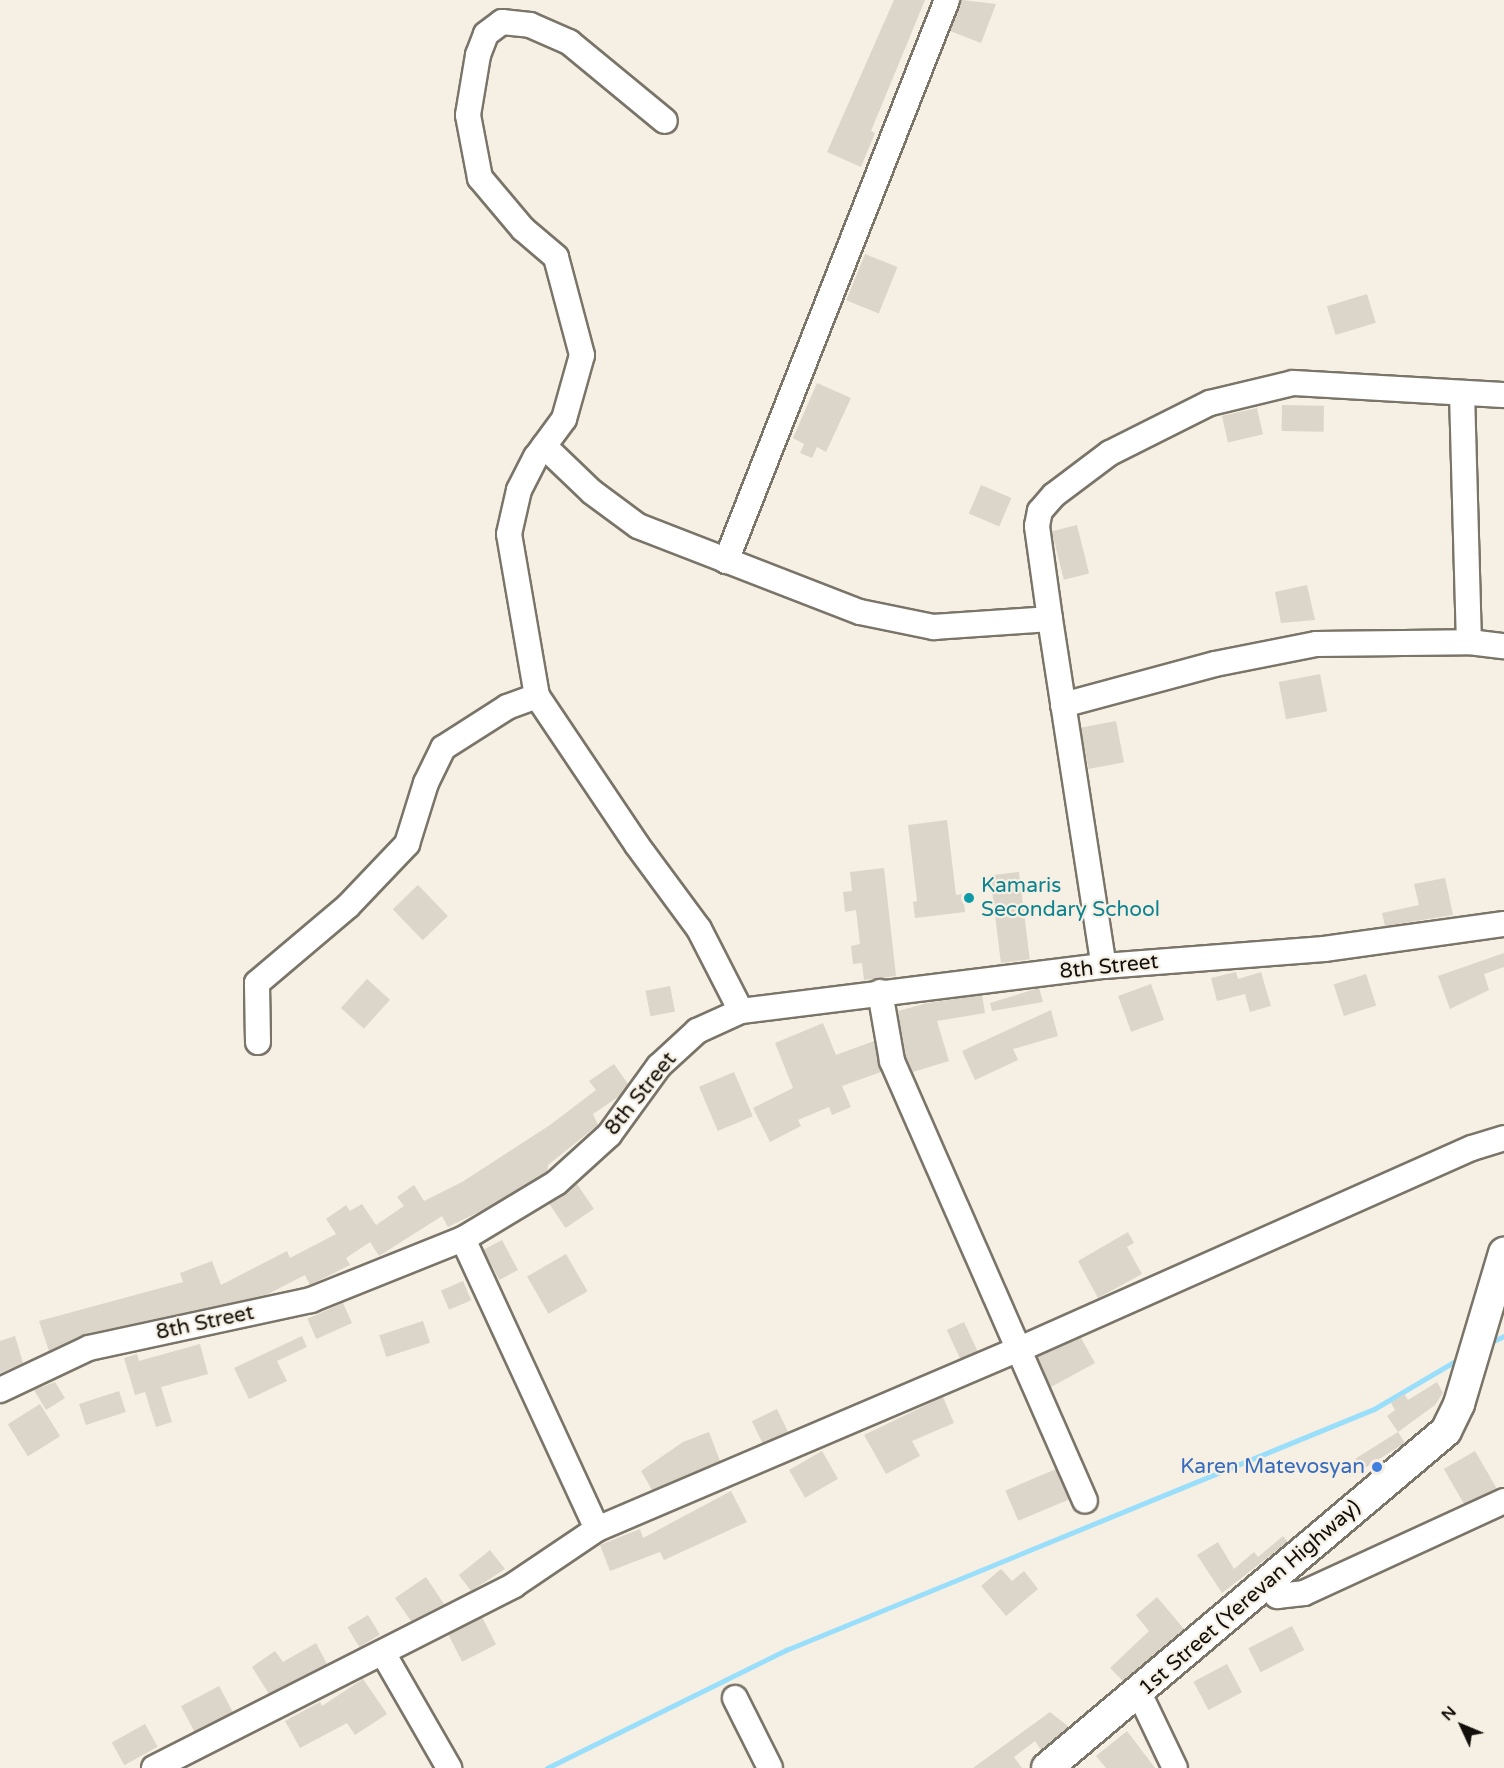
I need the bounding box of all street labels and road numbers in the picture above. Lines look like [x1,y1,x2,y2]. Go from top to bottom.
street label: 8th Street [1058,949,1160,985]
street label: 8th Street [600,1047,682,1141]
street label: 8th Street [154,1300,256,1346]
street label: 1st Street (Yerevan Highway) [1134,1495,1366,1701]

